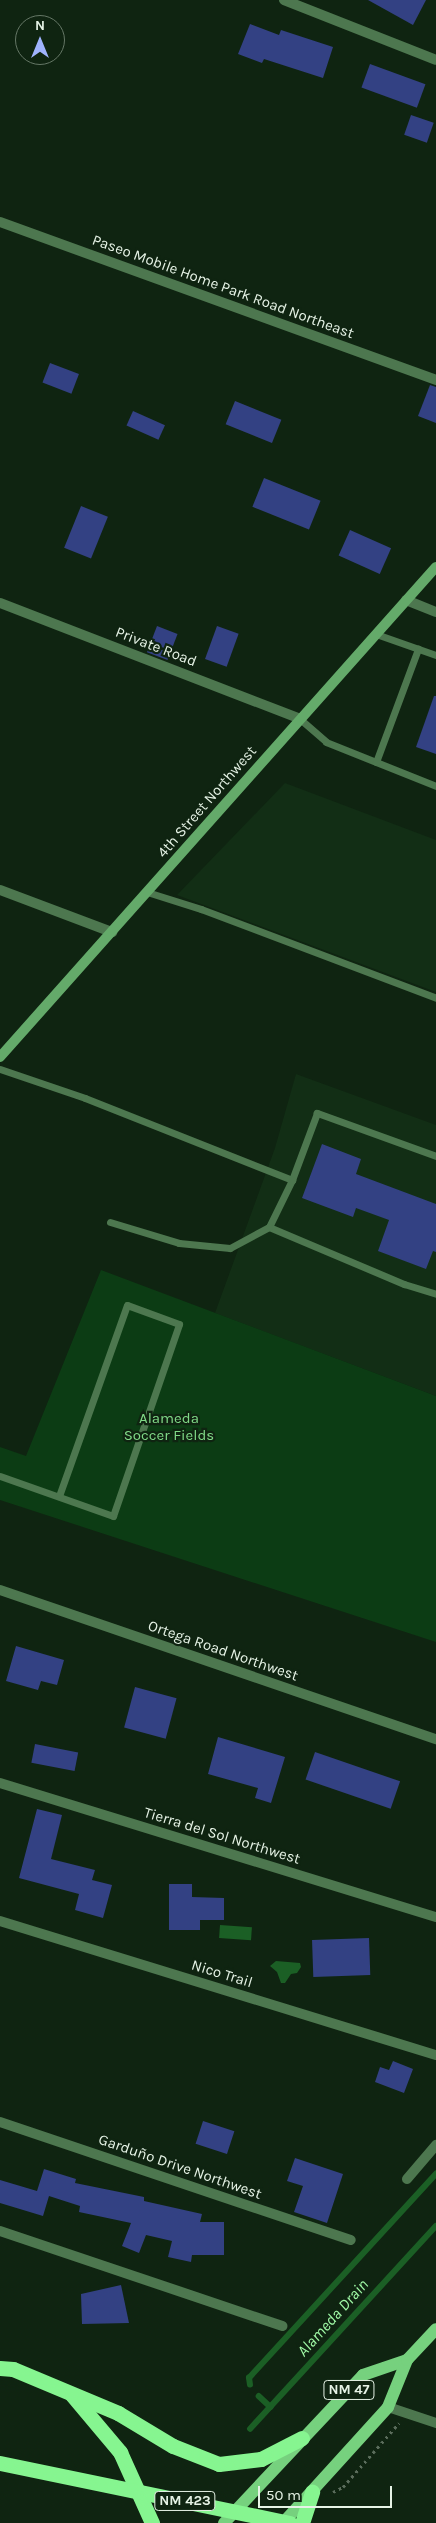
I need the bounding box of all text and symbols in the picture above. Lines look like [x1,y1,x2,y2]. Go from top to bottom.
north arrow [15,15,65,65]
text: N [35,17,45,34]
street label: Paseo Mobile Home Park Road Northeast [90,231,356,343]
street label: Private Road [113,623,199,671]
street label: 4th Street Northwest [154,742,260,862]
park label: Alameda Soccer Fields [124,1409,214,1444]
street label: Ortega Road Northwest [146,1617,300,1685]
street label: Tierra del Sol Northwest [142,1804,302,1868]
street label: Nico Trail [189,1956,255,1992]
street label: Garduño Drive Northwest [96,2131,264,2203]
water label: Alameda Drain [293,2275,373,2361]
road number: NM 47 [323,2378,375,2402]
scale bar [261,2476,395,2508]
text: 50 m [266,2486,301,2504]
road number: NM 423 [154,2490,216,2512]

